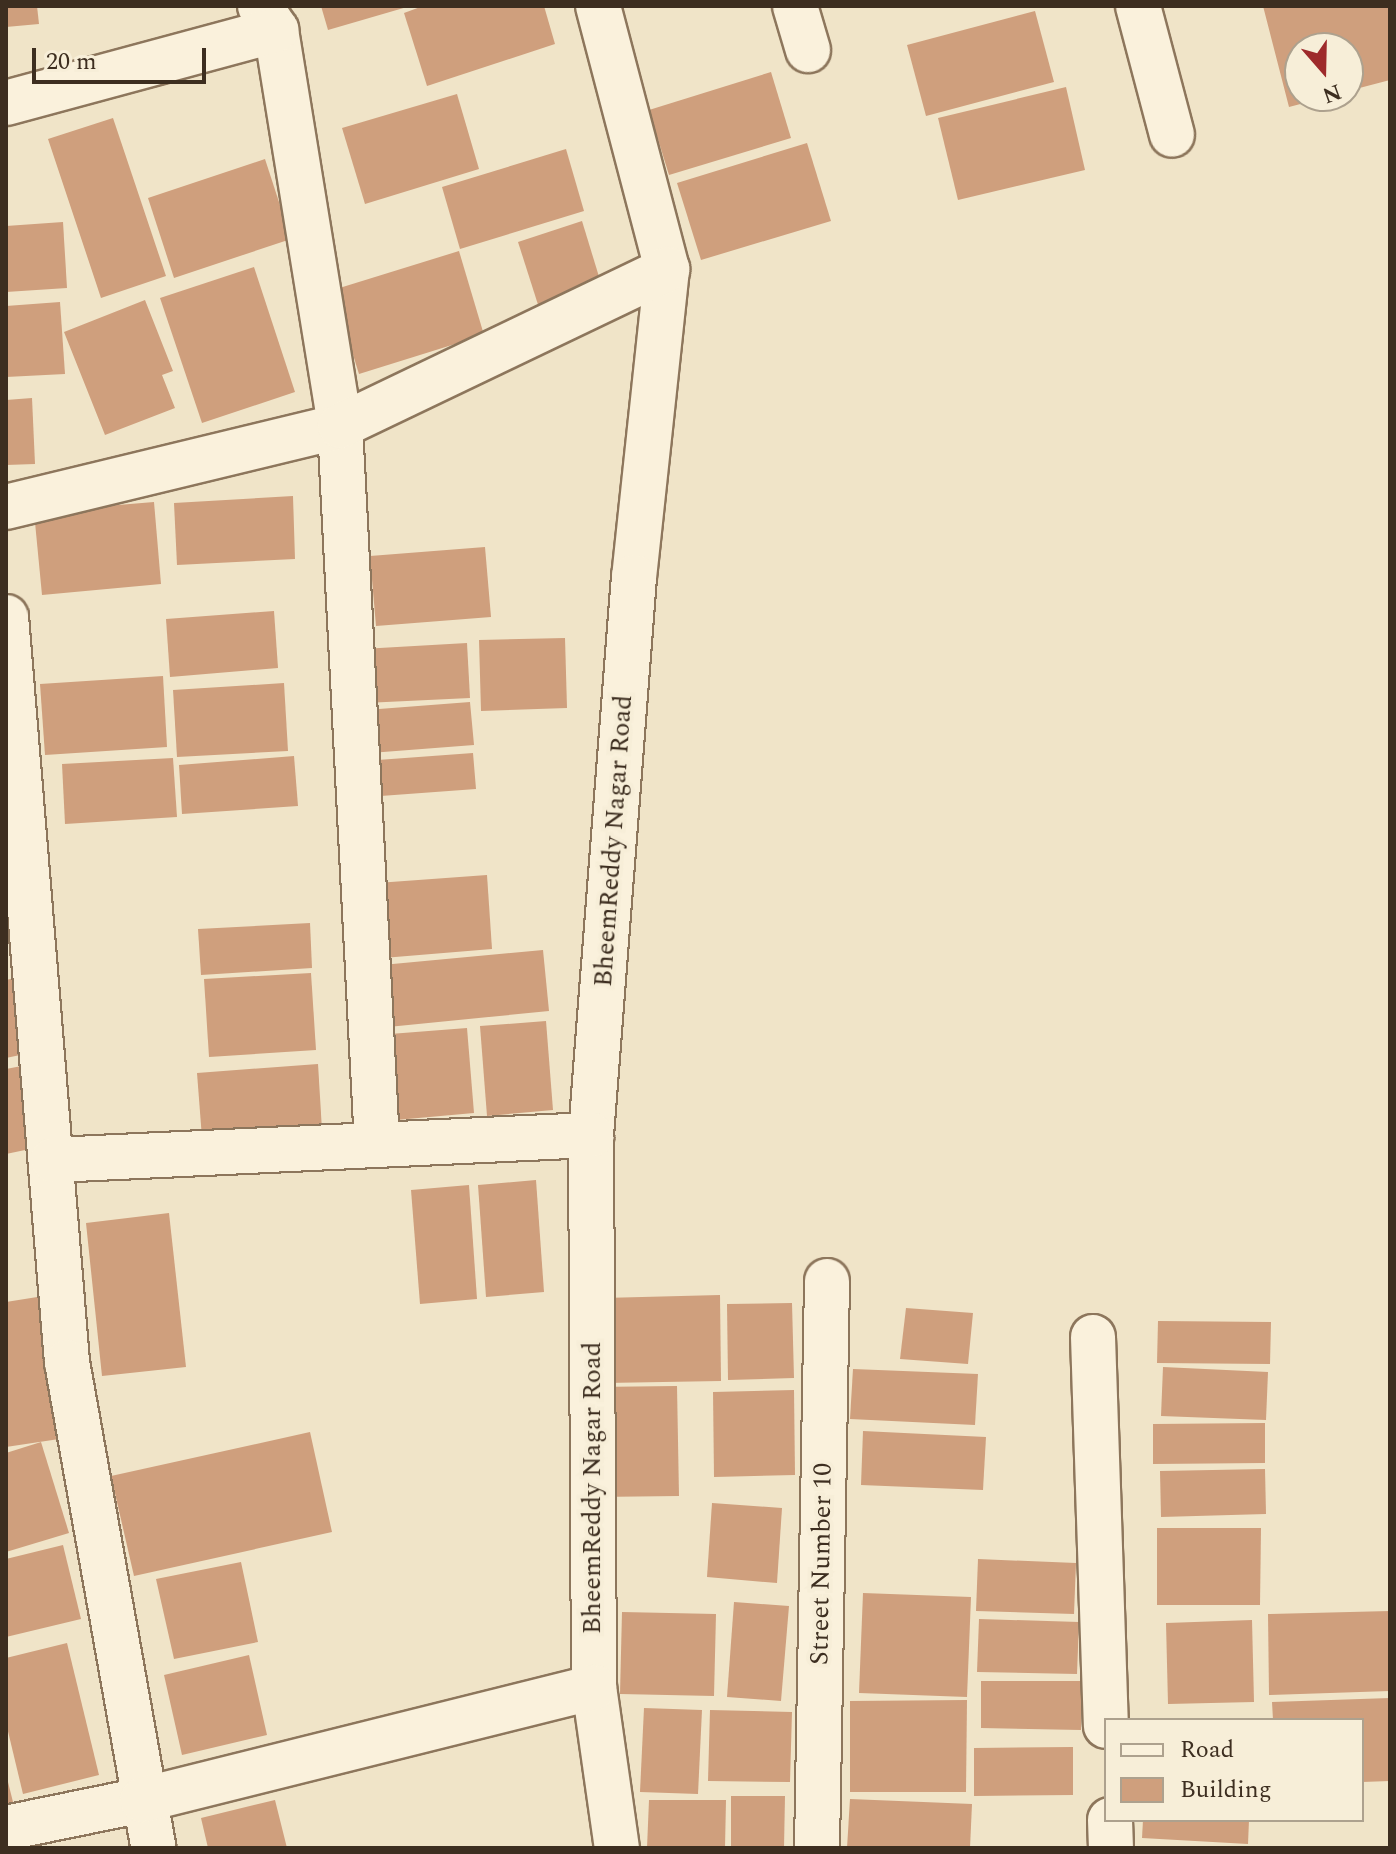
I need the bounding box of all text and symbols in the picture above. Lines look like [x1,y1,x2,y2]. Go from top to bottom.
scale bar [36,32,210,82]
north arrow [1284,32,1364,112]
text: 20 m [46,44,97,80]
text: N [1318,75,1346,112]
street label: BheemReddy Nagar Road [588,694,640,988]
street label: BheemReddy Nagar Road [577,1342,609,1634]
street label: Street Number 10 [805,1463,839,1665]
legend [1104,1718,1364,1822]
text: Road [1180,1732,1234,1768]
text: Building [1180,1772,1272,1808]

